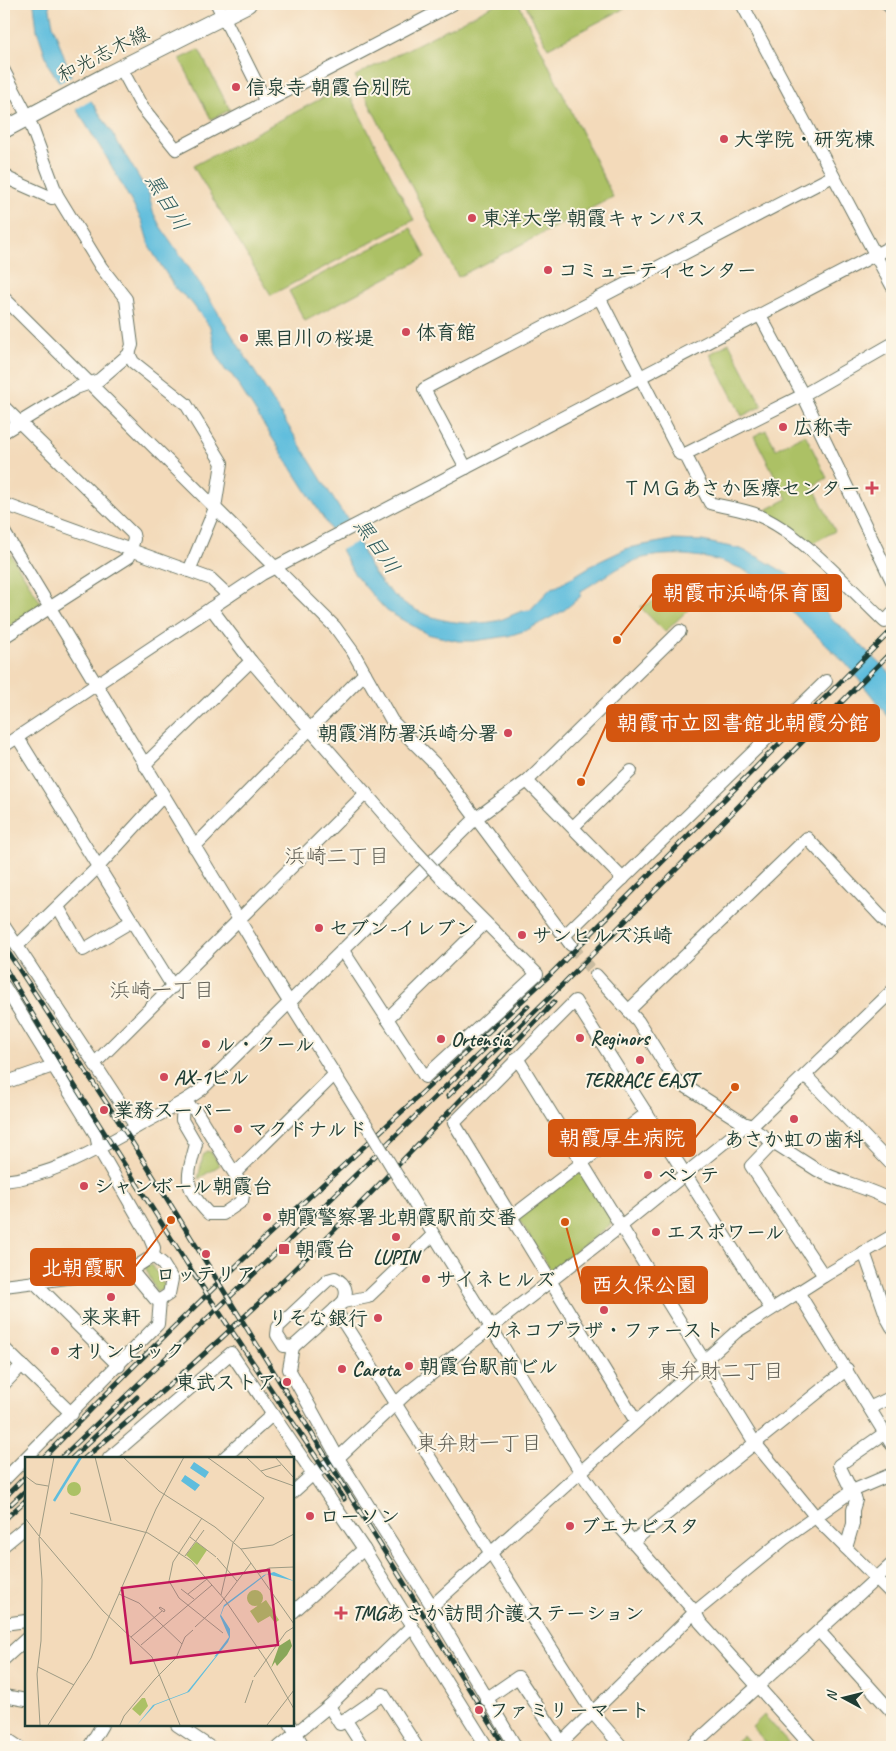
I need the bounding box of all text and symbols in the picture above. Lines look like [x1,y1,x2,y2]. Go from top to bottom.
street label: 和光志木線 [53,20,153,88]
place label: 信泉寺 朝霞台別院 [246,75,411,100]
marker: 信泉寺 朝霞台別院 [230,81,242,93]
place label: 大学院・研究棟 [734,127,875,152]
marker: 大学院・研究棟 [718,133,730,145]
water label: 黒目川 [140,168,194,236]
place label: 東洋大学 朝霞キャンパス [482,206,706,231]
marker: 東洋大学 朝霞キャンパス [466,212,478,224]
place label: コミュニティセンター [558,258,757,283]
marker: コミュニティセンター [542,264,554,276]
place label: 体育館 [416,320,476,345]
place label: 黒目川の桜堤 [254,326,374,351]
marker: 体育館 [400,326,412,338]
marker: 黒目川の桜堤 [238,332,250,344]
place label: 広称寺 [793,415,853,440]
marker: 広称寺 [777,421,789,433]
place label: ＴＭＧあさか医療センター [622,476,861,501]
marker: ＴＭＧあさか医療センター [865,481,879,495]
water label: 黒目川 [348,513,406,579]
callout: 朝霞市浜崎保育園 [653,575,841,611]
text: 朝霞市浜崎保育園 [663,580,831,606]
callout: 朝霞市立図書館北朝霞分館 [607,705,879,741]
text: 朝霞市立図書館北朝霞分館 [617,710,869,736]
place label: 朝霞消防署浜崎分署 [318,721,498,746]
marker: 朝霞消防署浜崎分署 [502,727,514,739]
district label: 浜崎二丁目 [285,843,390,869]
place label: セブン-イレブン [329,916,476,941]
marker: セブン-イレブン [313,922,325,934]
place label: サンヒルズ浜崎 [532,923,672,948]
marker: サンヒルズ浜崎 [516,929,528,941]
district label: 浜崎一丁目 [110,977,215,1003]
place label: Reginors [590,1026,651,1051]
place label: Ortensia [451,1027,512,1052]
place label: ル・クール [216,1032,315,1057]
marker: Reginors [574,1032,586,1044]
marker: Ortensia [435,1033,447,1045]
marker: ル・クール [200,1038,212,1050]
marker: TERRACE EAST [634,1054,646,1066]
place label: AX-1ビル [174,1065,250,1090]
place label: TERRACE EAST [583,1068,703,1093]
marker: AX-1ビル [158,1071,170,1083]
place label: 業務スーパー [114,1098,233,1123]
marker: 業務スーパー [98,1104,110,1116]
marker: あさか虹の歯科 [788,1113,800,1125]
place label: マクドナルド [248,1117,367,1142]
callout: 朝霞厚生病院 [549,1120,695,1156]
marker: マクドナルド [232,1123,244,1135]
text: 朝霞厚生病院 [559,1125,685,1151]
place label: あさか虹の歯科 [724,1127,864,1152]
place label: ペンテ [658,1163,720,1188]
marker: ペンテ [642,1169,654,1181]
place label: シャンボール朝霞台 [94,1174,272,1199]
marker: シャンボール朝霞台 [78,1180,90,1192]
place label: 朝霞警察署北朝霞駅前交番 [277,1205,517,1230]
marker: 朝霞警察署北朝霞駅前交番 [261,1211,273,1223]
place label: エスポワール [666,1220,785,1245]
marker: エスポワール [650,1226,662,1238]
marker: LUPIN [390,1231,402,1243]
place label: 朝霞台 [295,1237,355,1262]
marker: 朝霞台 [277,1242,291,1256]
place label: LUPIN [373,1245,422,1270]
marker: ロッテリア [200,1248,212,1260]
callout: 北朝霞駅 [31,1249,135,1285]
text: 北朝霞駅 [41,1255,125,1281]
place label: ロッテリア [156,1262,256,1287]
place label: サイネヒルズ [436,1267,555,1292]
callout: 西久保公園 [582,1267,707,1303]
text: 西久保公園 [592,1272,697,1298]
marker: サイネヒルズ [420,1273,432,1285]
marker: 来来軒 [105,1291,117,1303]
marker: カネコプラザ・ファースト [598,1304,610,1316]
place label: 来来軒 [81,1305,141,1330]
place label: りそな銀行 [268,1306,368,1331]
marker: りそな銀行 [372,1312,384,1324]
place label: カネコプラザ・ファースト [484,1318,724,1343]
place label: オリンピック [65,1339,185,1364]
marker: オリンピック [49,1345,61,1357]
place label: 朝霞台駅前ビル [419,1354,559,1379]
place label: Carota [352,1357,402,1382]
district label: 東弁財二丁目 [658,1358,784,1384]
marker: 朝霞台駅前ビル [403,1360,415,1372]
marker: Carota [336,1363,348,1375]
place label: 東武ストア [175,1370,277,1395]
marker: 東武ストア [281,1376,293,1388]
district label: 東弁財一丁目 [416,1430,542,1456]
inset map [25,1457,294,1726]
place label: ローソン [320,1504,400,1529]
marker: ローソン [304,1510,316,1522]
place label: ブエナビスタ [580,1514,700,1539]
marker: ブエナビスタ [564,1520,576,1532]
place label: TMGあさか訪問介護ステーション [352,1601,644,1626]
marker: TMGあさか訪問介護ステーション [334,1606,348,1620]
north arrow [818,1674,868,1724]
text: N [823,1689,841,1702]
place label: ファミリーマート [489,1698,650,1723]
marker: ファミリーマート [473,1704,485,1716]

